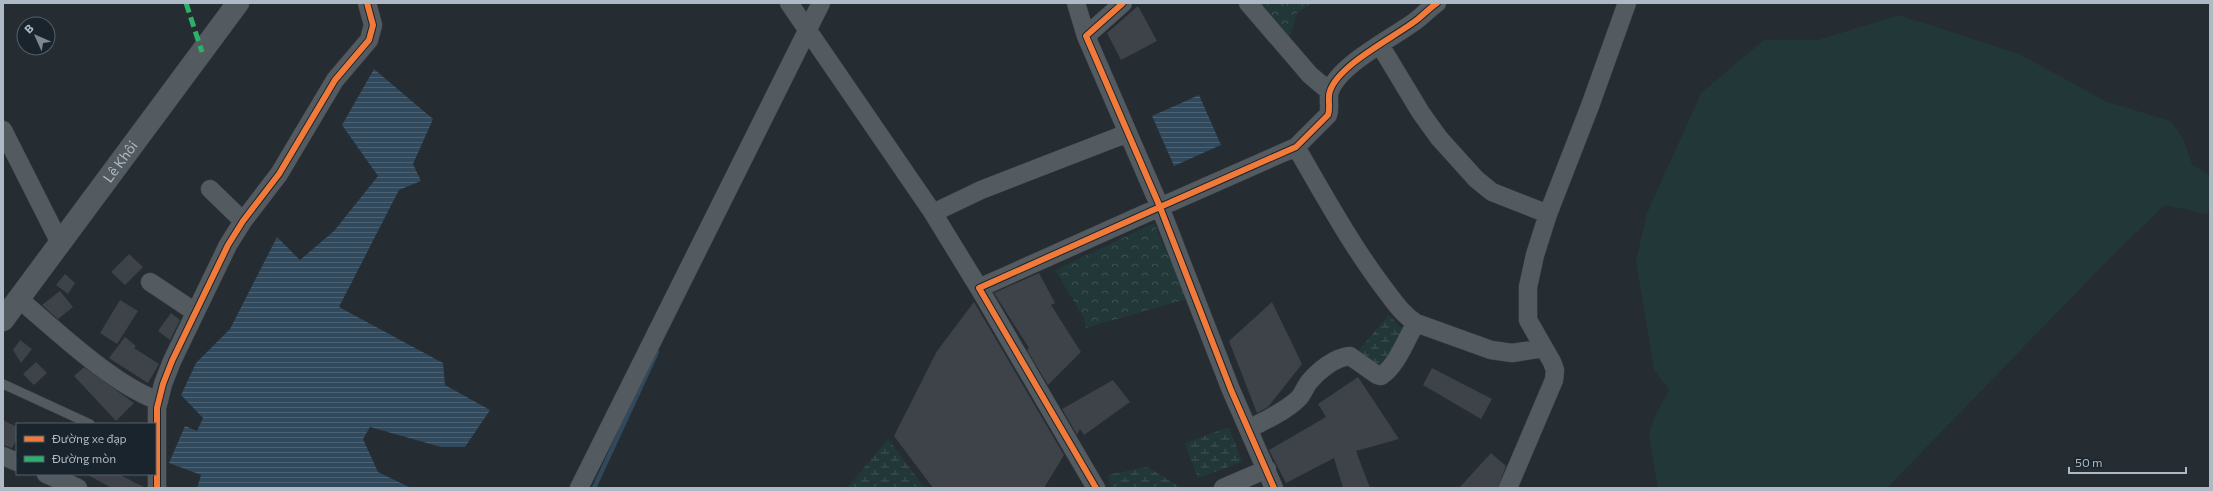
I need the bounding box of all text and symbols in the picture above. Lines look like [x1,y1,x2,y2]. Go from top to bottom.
north arrow [16,16,56,56]
text: B [21,21,36,36]
street label: Lê Khôi [99,137,141,186]
legend [16,423,156,475]
text: Đường xe đạp [51,431,127,445]
scale bar [2069,449,2186,475]
text: Đường mòn [51,451,116,465]
text: 50 m [2075,455,2103,469]

